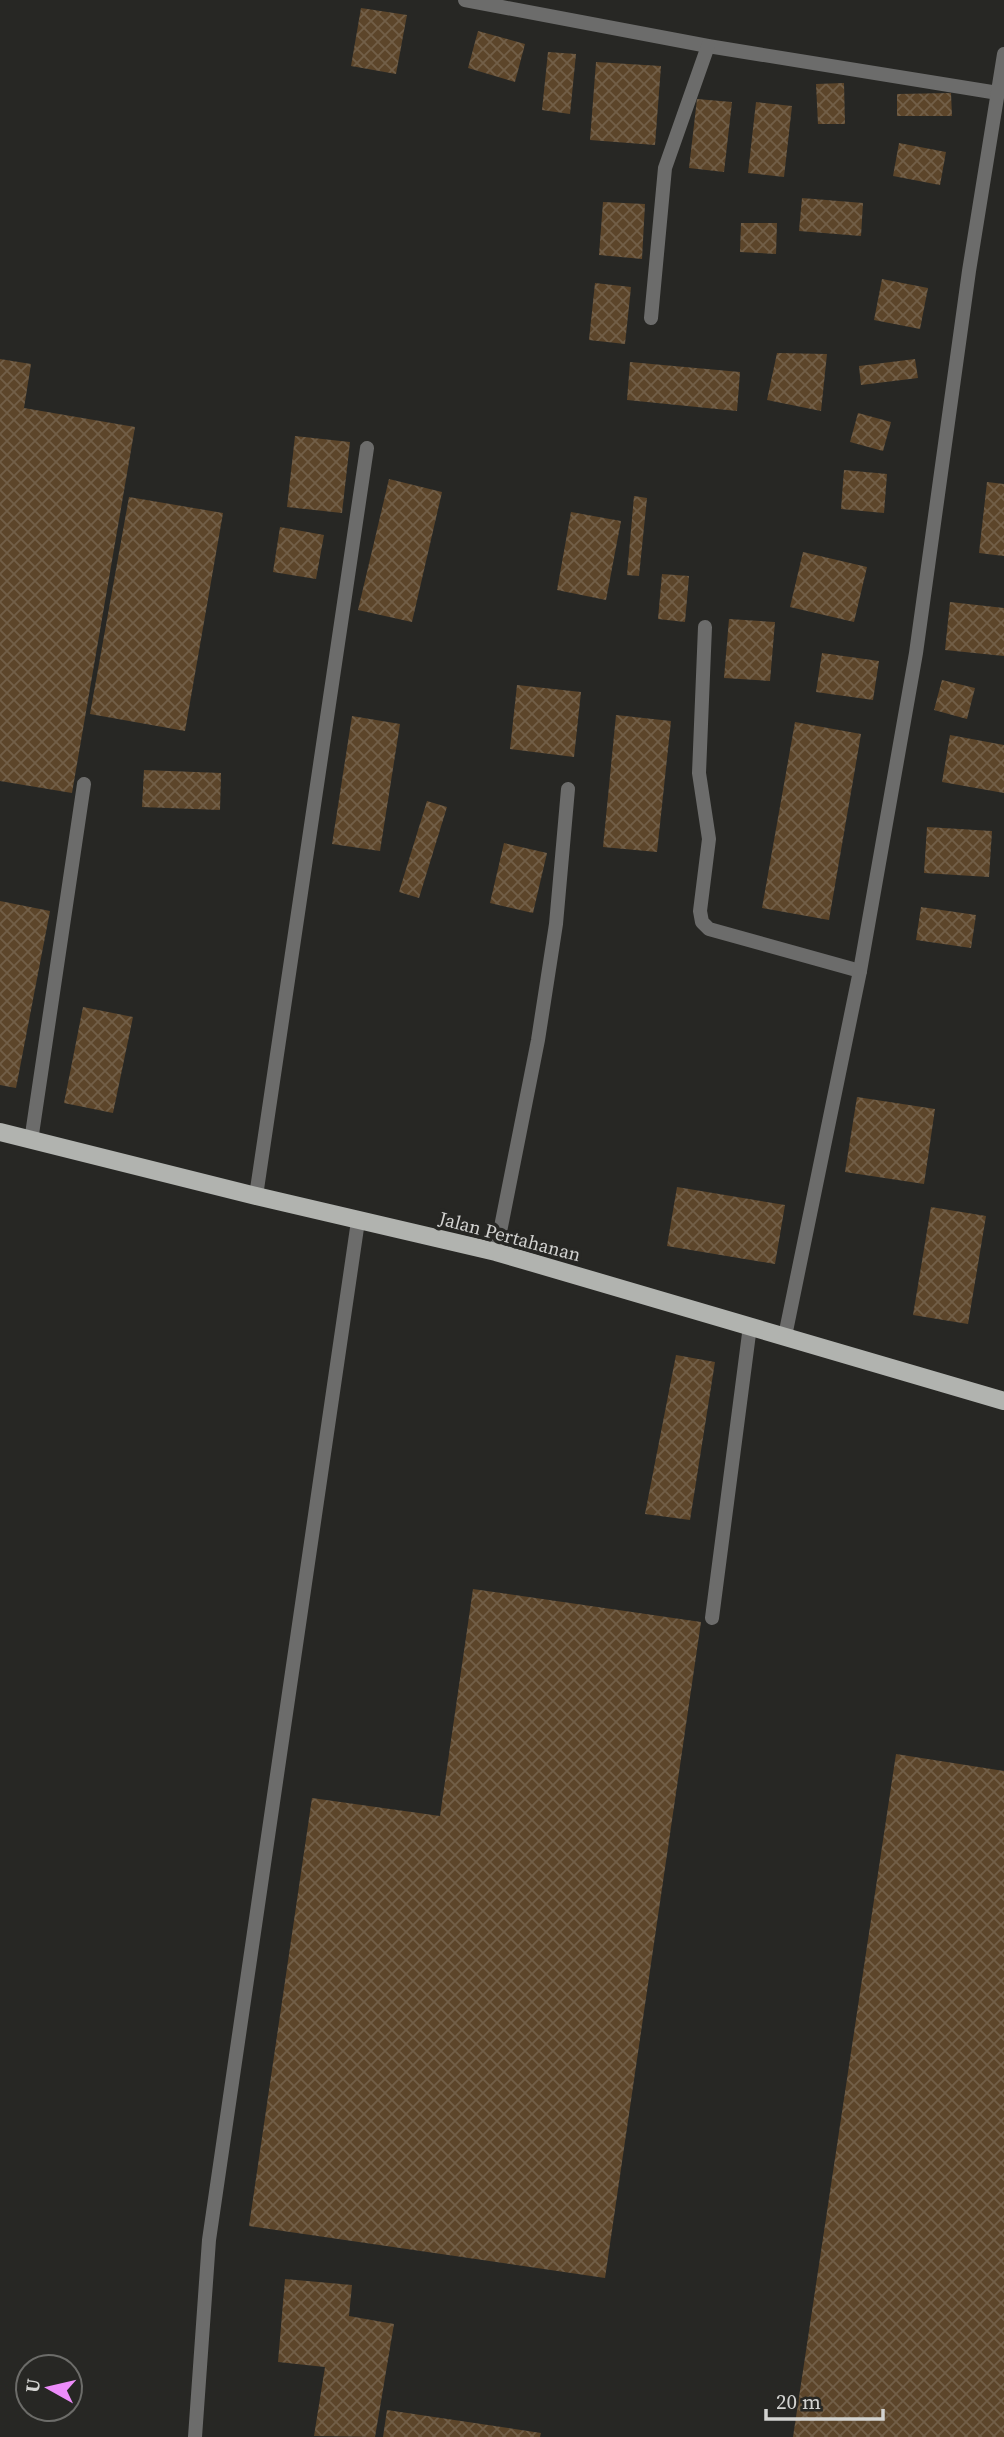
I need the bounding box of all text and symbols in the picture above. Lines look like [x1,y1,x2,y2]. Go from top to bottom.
street label: Jalan Pertahanan [435,1204,584,1267]
north arrow [14,2353,84,2423]
text: U [18,2377,46,2394]
scale bar [766,2378,883,2422]
text: 20 m [776,2387,821,2416]

